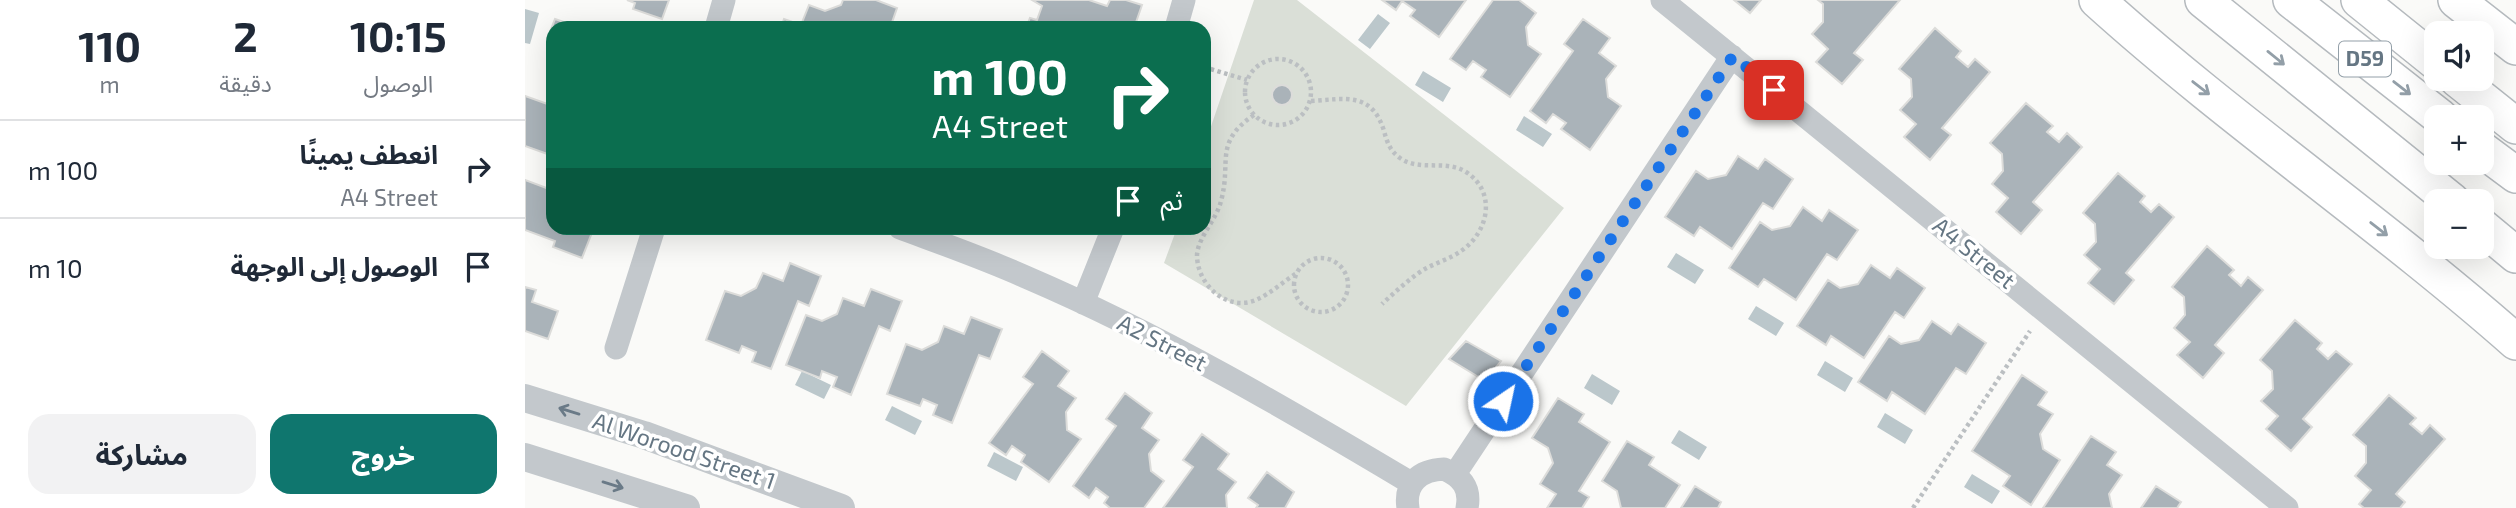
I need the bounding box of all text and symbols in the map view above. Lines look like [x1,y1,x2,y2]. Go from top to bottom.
text: 2 [233,10,258,60]
text: 10:15 [350,10,447,60]
text: 110 [78,20,141,70]
map controls [2424,21,2494,259]
button: sound [2424,21,2494,91]
road number: D59 [2339,42,2391,76]
text: 100 m [931,46,1068,105]
icon: right [1092,49,1183,140]
one-way arrow [2266,50,2284,65]
pin [1744,60,1804,120]
text: دقيقة [219,69,272,97]
text: الوصول [363,69,433,97]
text: m [100,70,120,98]
icon: arrive [1755,71,1793,109]
one-way arrow [2191,80,2210,95]
one-way arrow [2392,81,2410,96]
button: + [2424,105,2494,175]
text: A4 Street [932,106,1068,144]
text: انعطف يمينًا [299,138,438,169]
icon: right [459,150,497,188]
text: 100 m [28,154,98,185]
icon: arrive [1109,182,1147,220]
text: A4 Street [341,183,438,211]
text: ثم [1161,184,1183,215]
button: − [2424,189,2494,259]
street label: A4 Street [1928,211,2022,294]
one-way arrow [2370,221,2388,236]
icon: arrive [459,248,497,286]
text: الوصول إلى الوجهة [230,250,438,281]
text: 10 m [28,252,83,283]
street label: A2 Street [1113,308,1212,377]
position arrow [1466,364,1540,438]
one-way arrow [558,404,580,417]
street label: Al Worood Street 1 [589,406,779,494]
button: مشاركة [28,414,256,494]
button: خروج [270,414,497,494]
one-way arrow [602,479,624,492]

